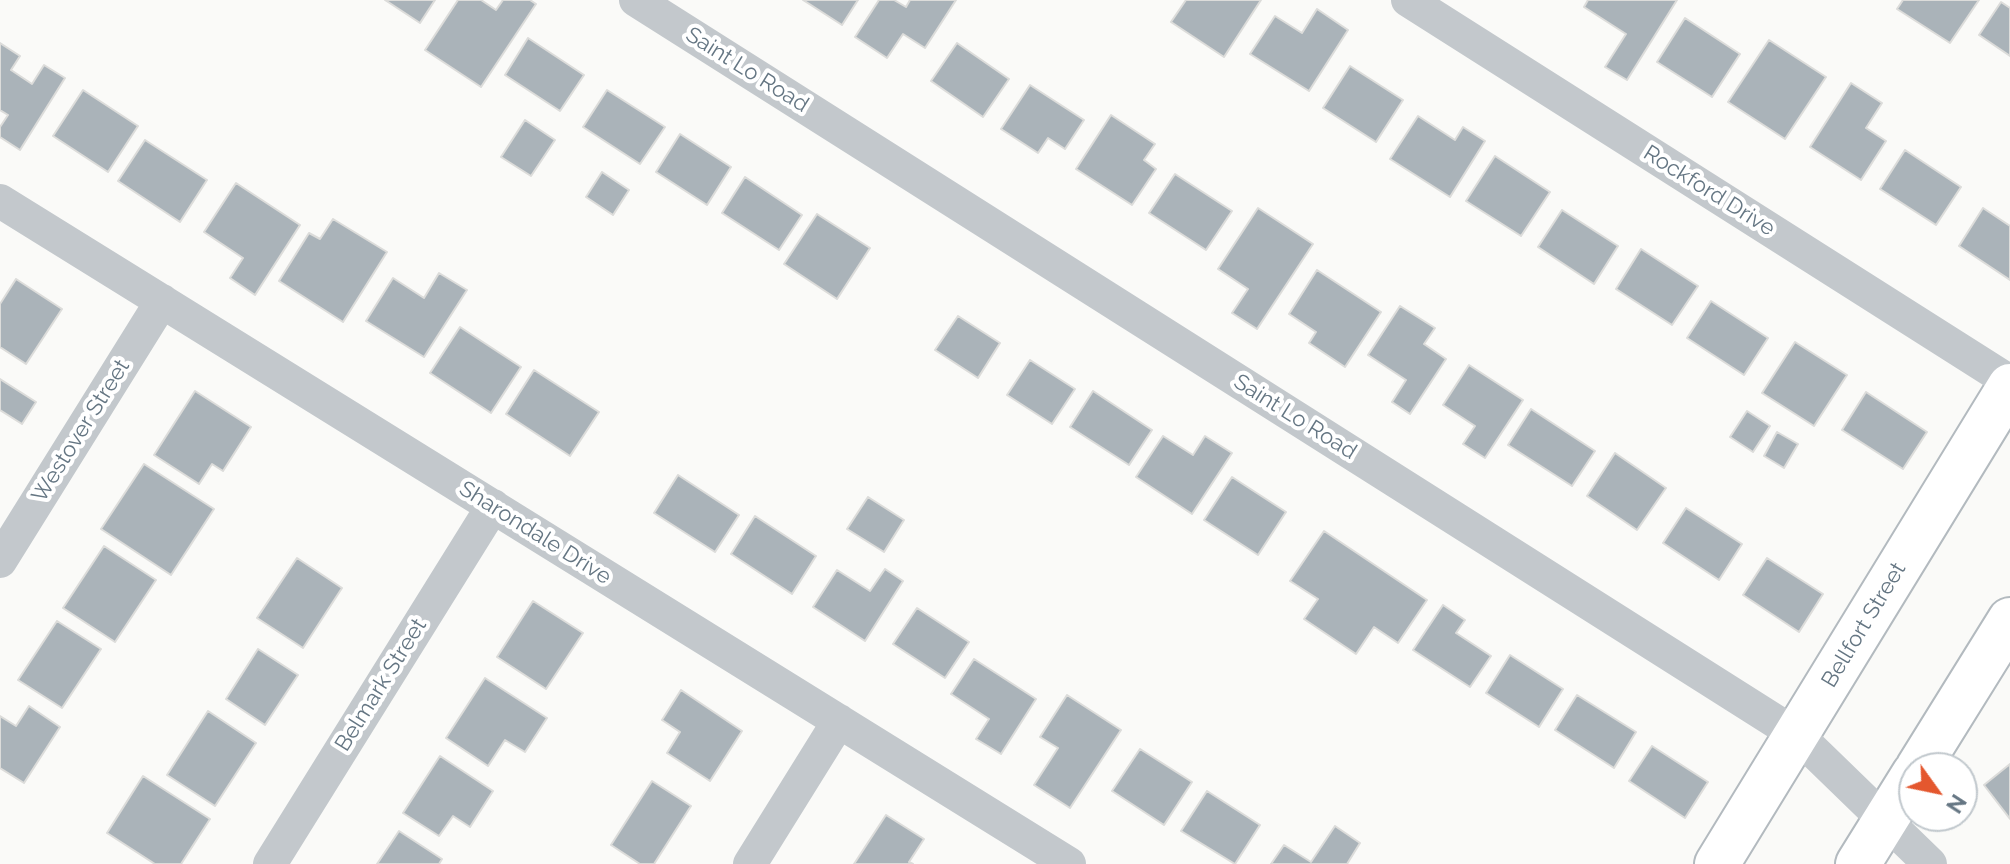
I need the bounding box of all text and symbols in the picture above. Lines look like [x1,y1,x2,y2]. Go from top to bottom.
street label: Saint Lo Road [681,22,813,118]
street label: Rockford Drive [1638,140,1780,242]
street label: Westover Street [26,355,136,507]
street label: Saint Lo Road [1229,369,1361,465]
street label: Sharondale Drive [454,476,616,590]
street label: Bellfort Street [1816,558,1912,692]
street label: Belmark Street [330,614,432,756]
north arrow [1898,752,1978,832]
text: N [1941,790,1972,818]

